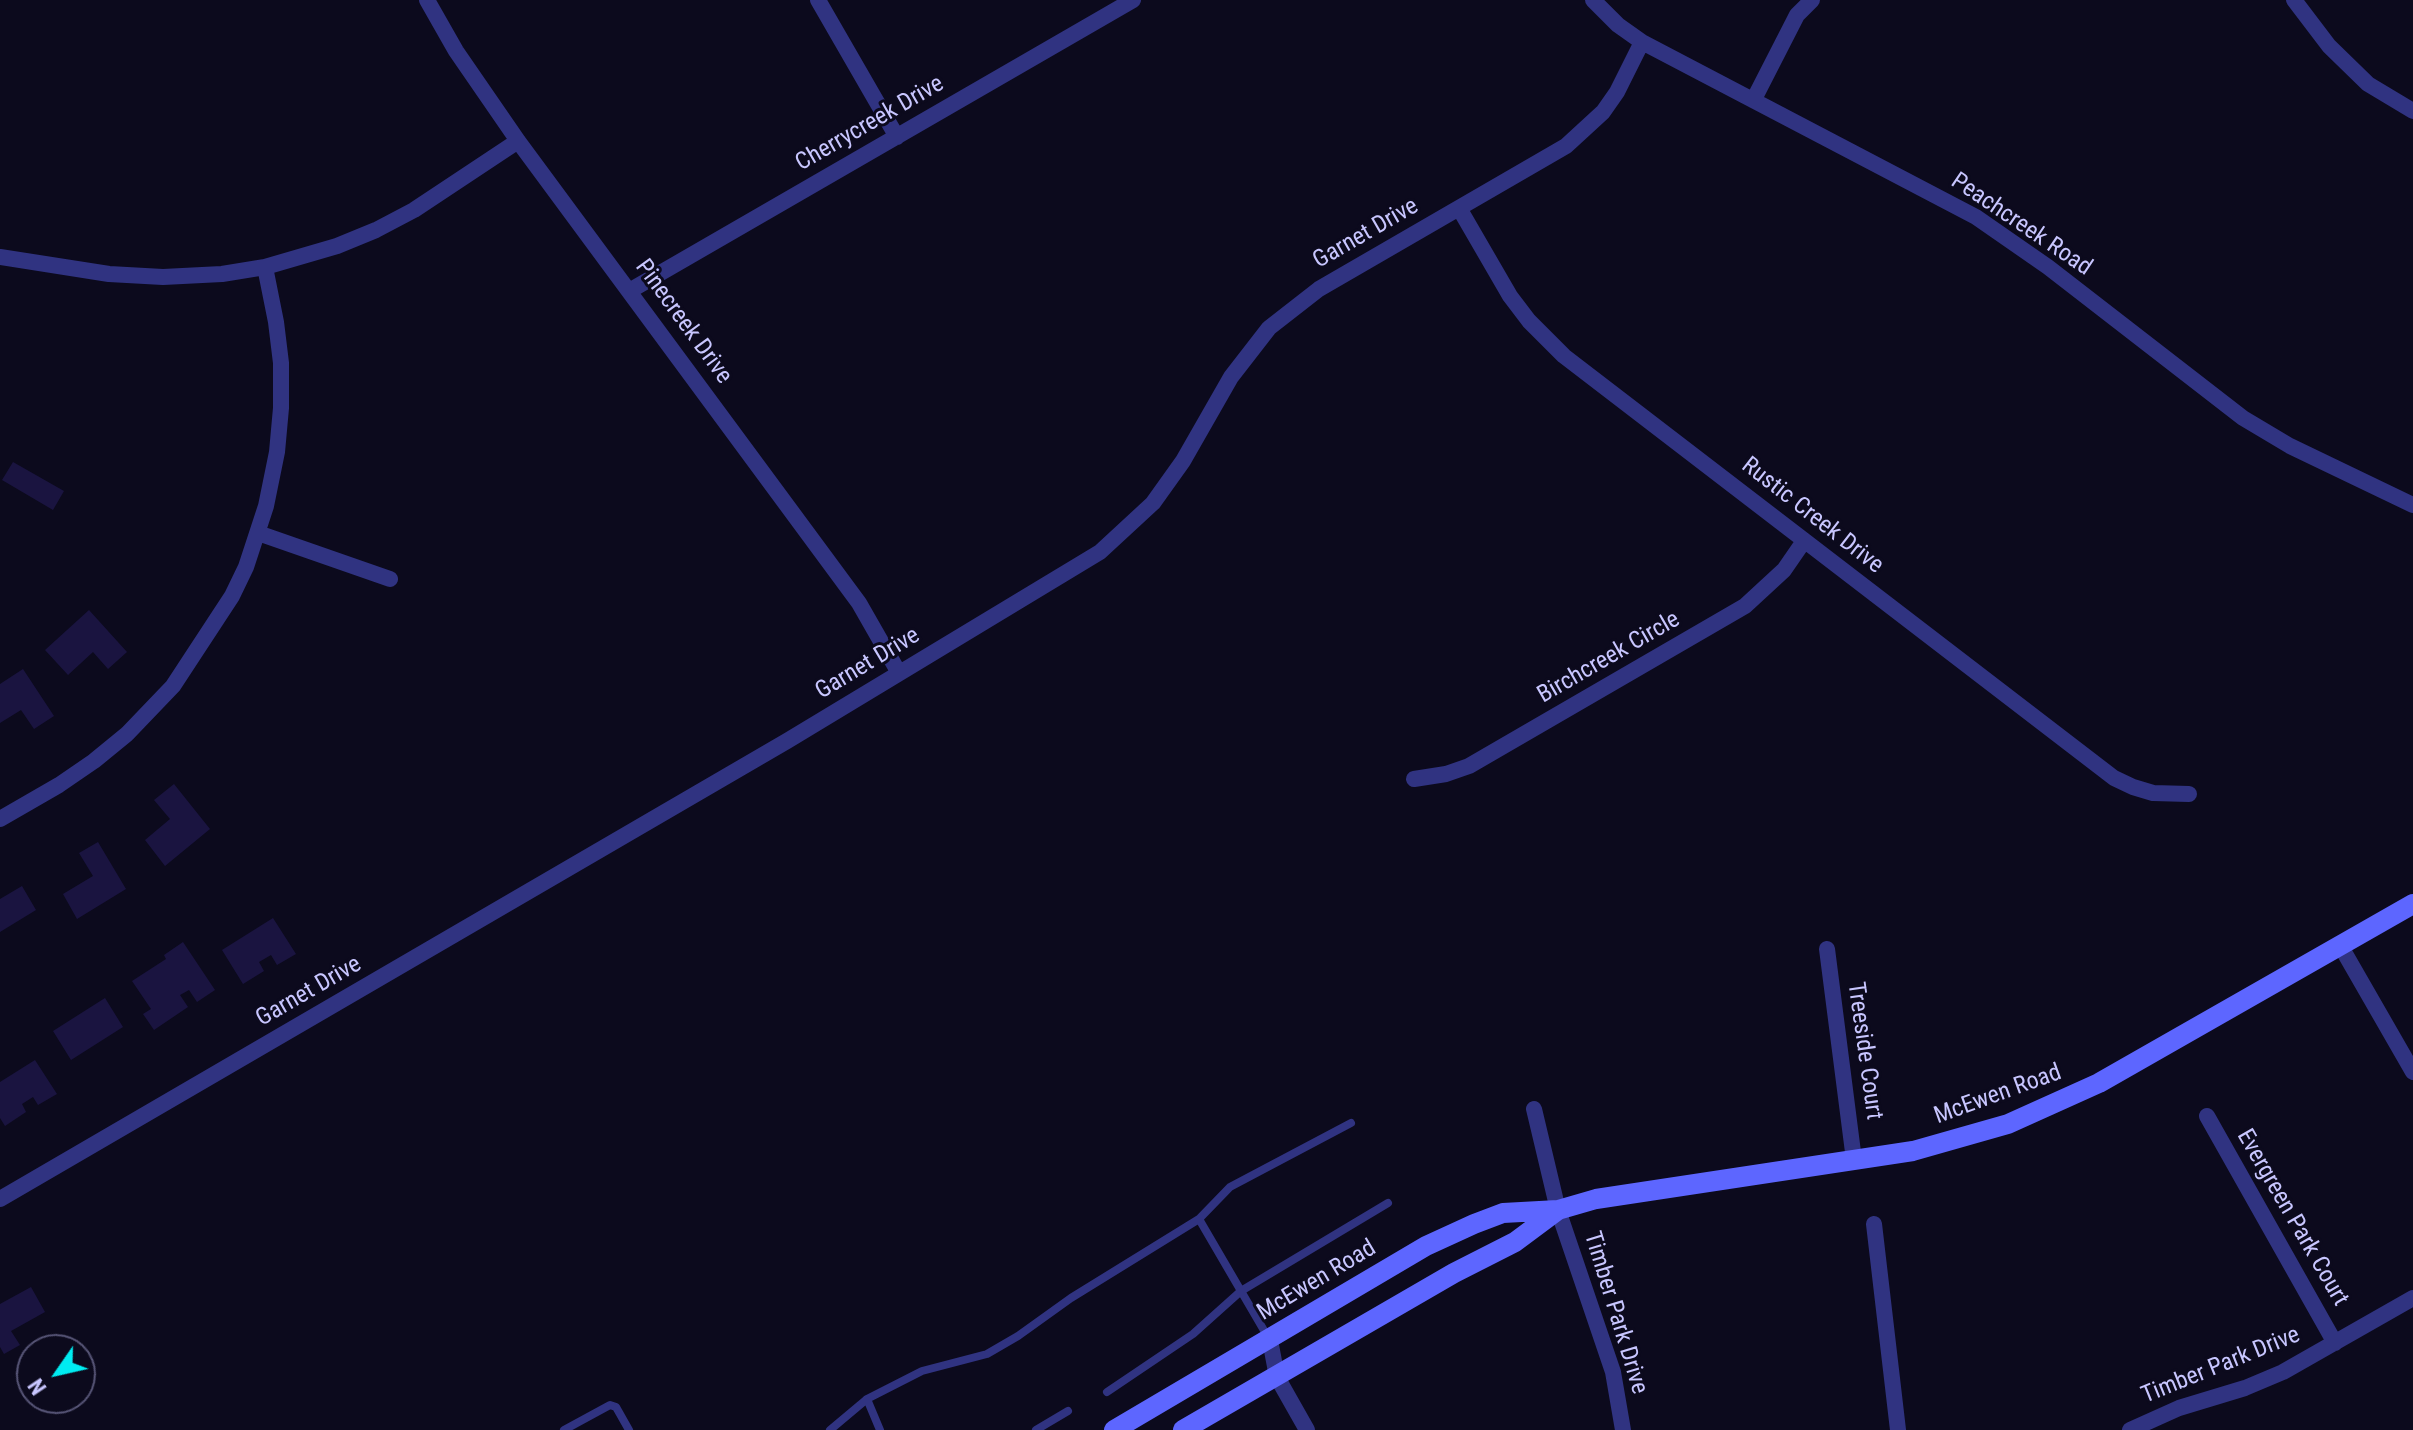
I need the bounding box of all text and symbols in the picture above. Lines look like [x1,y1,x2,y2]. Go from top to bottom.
street label: Cherrycreek Drive [791,70,949,178]
street label: Peachcreek Road [1945,167,2097,283]
street label: Garnet Drive [1308,192,1424,276]
street label: Pinecreek Drive [628,254,738,390]
street label: Rustic Creek Drive [1735,452,1889,580]
street label: Birchcreek Circle [1533,606,1685,710]
street label: Garnet Drive [811,622,925,706]
street label: Garnet Drive [251,950,367,1034]
street label: Treeside Court [1840,980,1888,1122]
street label: McEwen Road [1931,1059,2065,1131]
street label: Evergreen Park Court [2230,1125,2354,1311]
street label: Timber Park Drive [1577,1228,1653,1398]
street label: McEwen Road [1253,1234,1381,1328]
street label: Timber Park Drive [2138,1321,2304,1411]
north arrow [16,1334,96,1414]
text: N [23,1374,51,1399]

